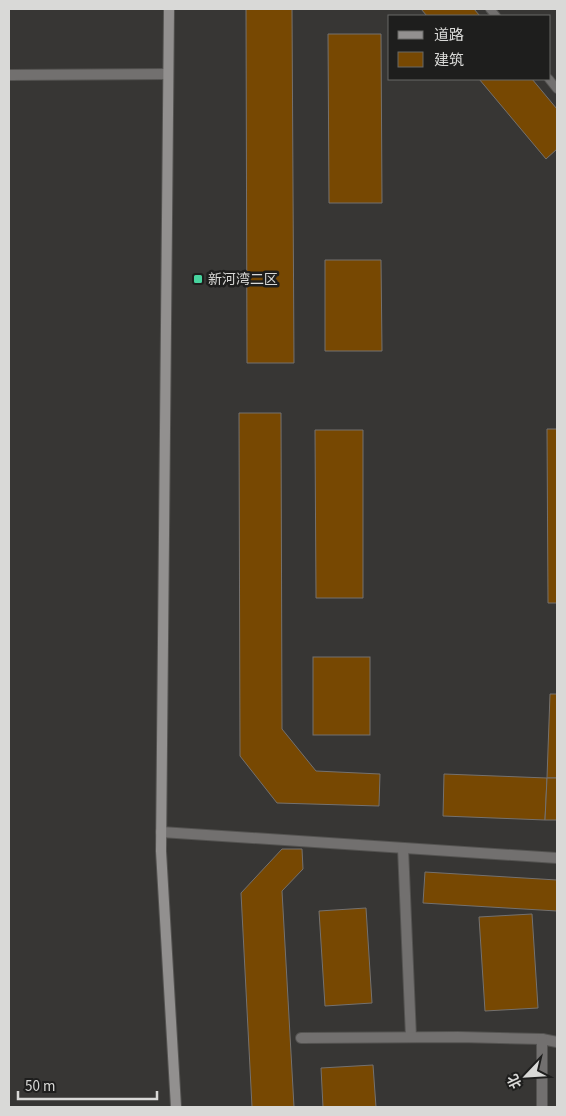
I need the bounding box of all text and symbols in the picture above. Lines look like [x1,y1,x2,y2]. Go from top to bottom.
legend [388,15,551,80]
text: 道路 [434,25,464,46]
text: 建筑 [434,50,464,71]
place label: 新河湾二区 [208,270,278,290]
marker: 新河湾二区 [192,273,204,285]
north arrow [501,1051,551,1101]
scale bar [18,1068,156,1100]
text: 北 [503,1071,527,1092]
text: 50 m [25,1076,55,1097]

